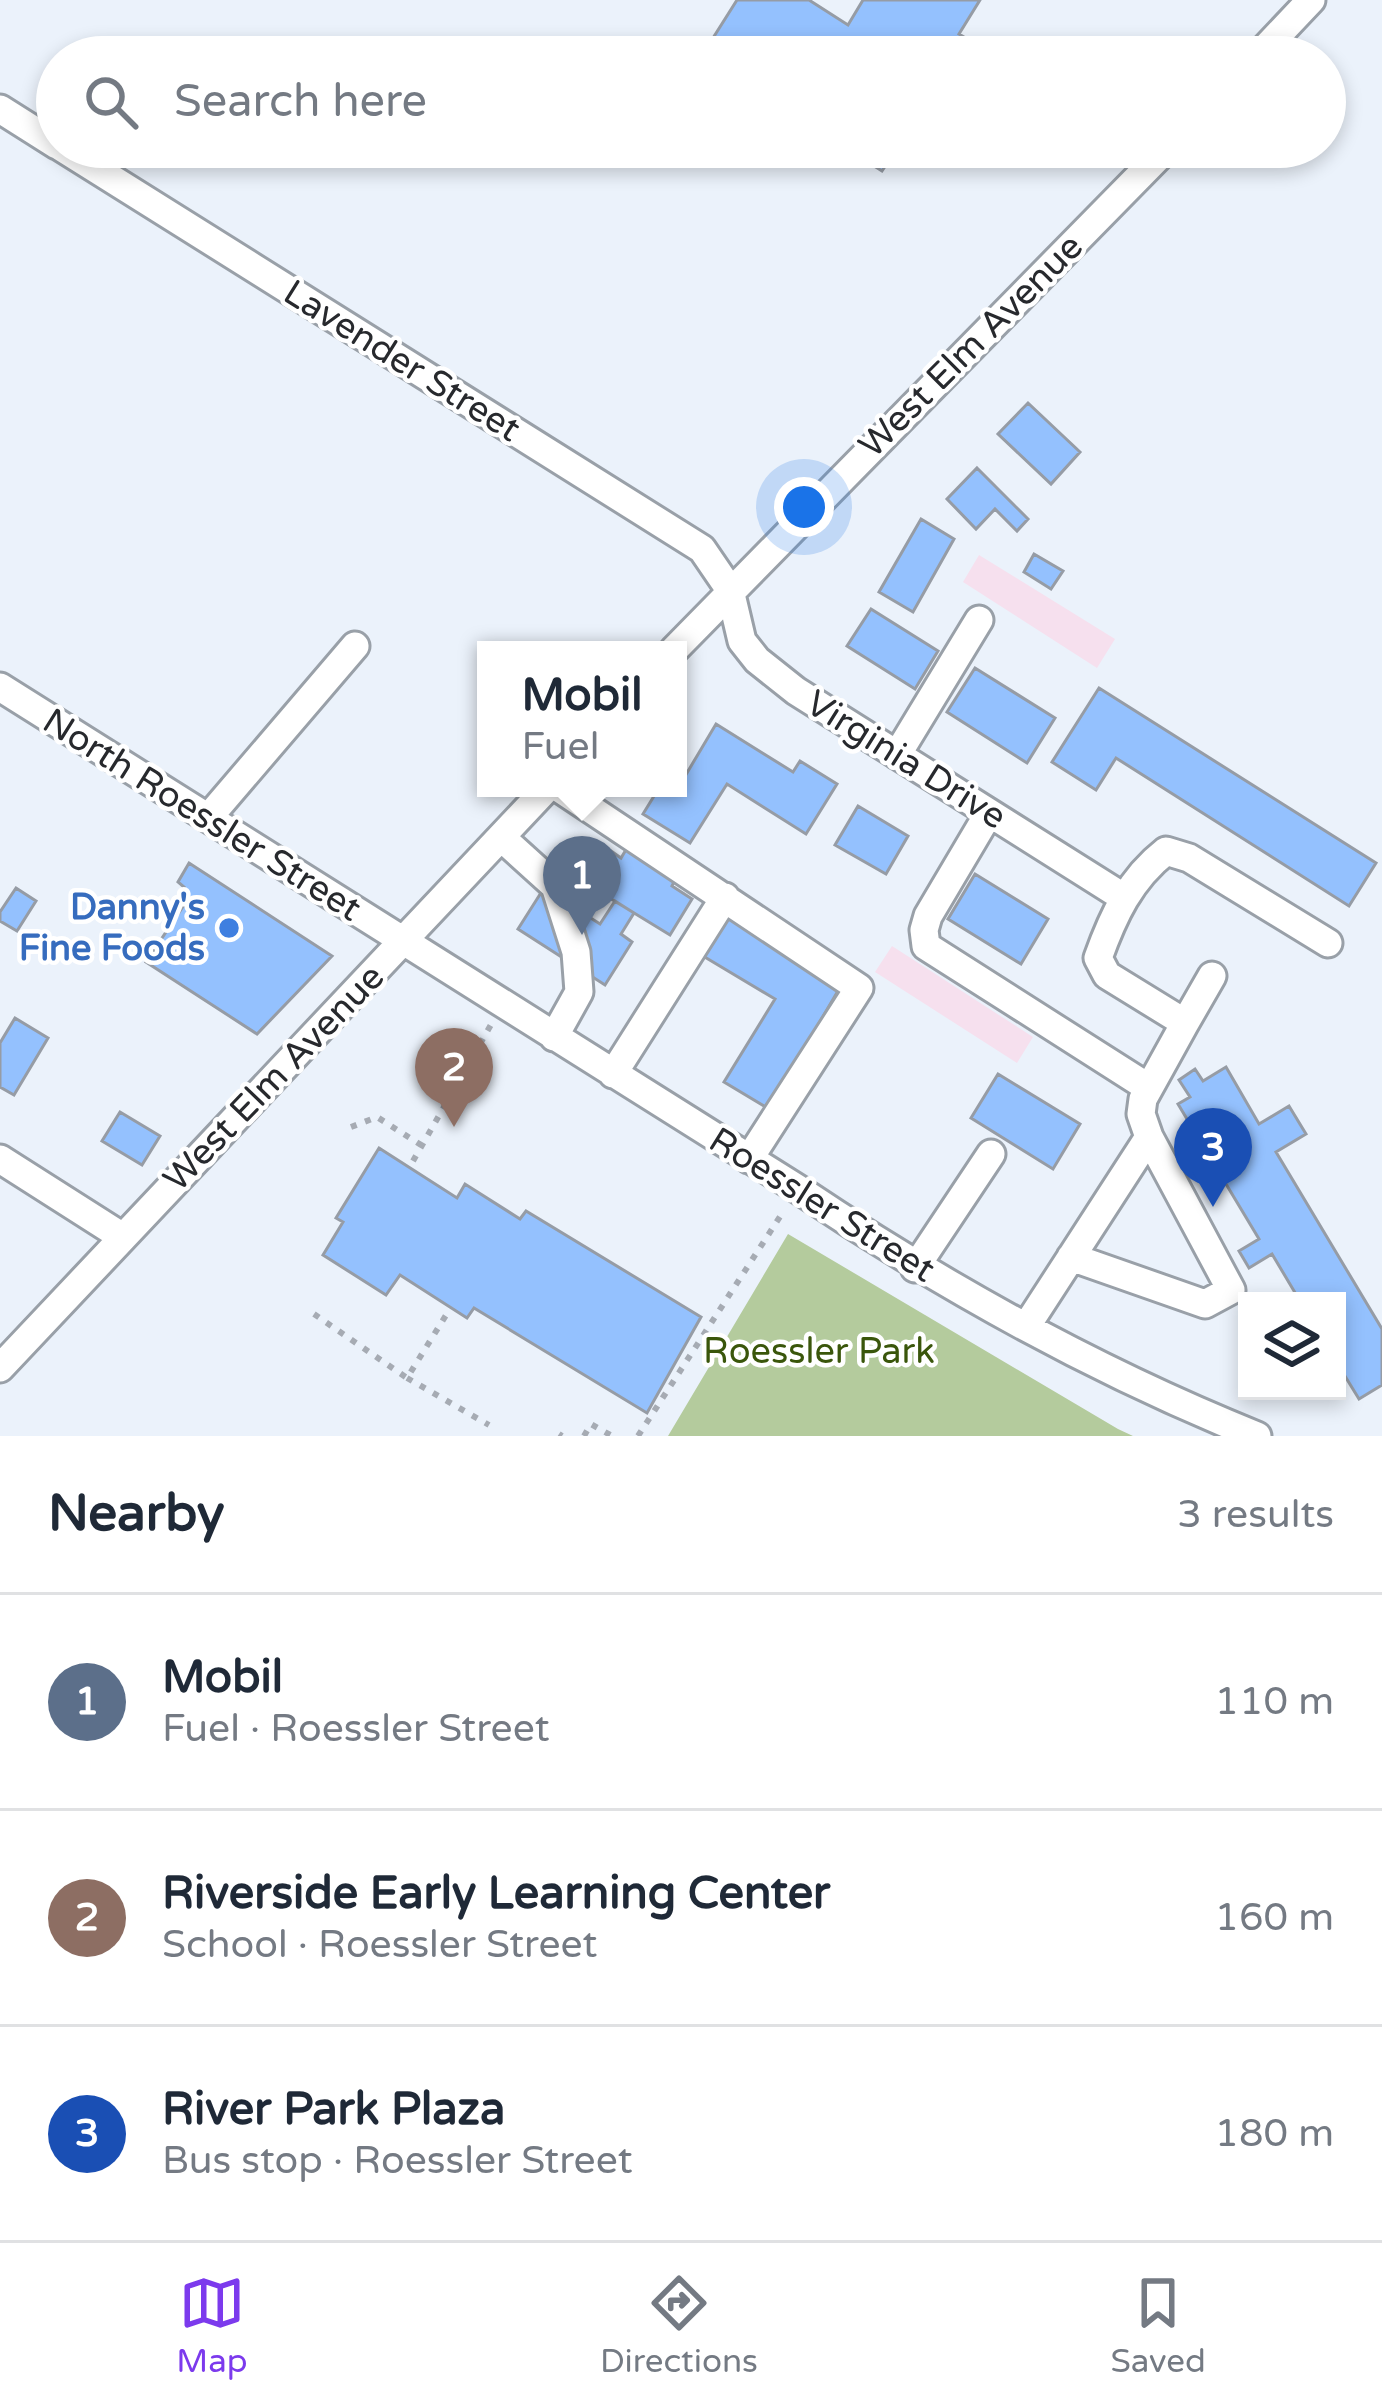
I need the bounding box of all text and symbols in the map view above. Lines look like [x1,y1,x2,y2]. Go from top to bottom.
search box [36,36,1346,168]
icon: search [78,69,144,135]
text: Search here [174,75,427,129]
street label: West Elm Avenue [850,225,1092,467]
street label: Lavender Street [276,271,528,451]
your location [774,477,834,537]
popup [477,641,687,797]
text: Mobil [521,669,643,723]
street label: Virginia Drive [798,681,1014,839]
street label: North Roessler Street [35,700,369,930]
text: Fuel [521,723,599,770]
pin: 1 [543,836,621,935]
place label: Danny's Fine Foods [19,886,205,970]
marker: Danny's Fine Foods [216,915,242,941]
street label: West Elm Avenue [155,956,393,1200]
pin: 2 [415,1028,493,1127]
pin: 3 [1174,1108,1252,1207]
street label: Roessler Street [701,1118,943,1292]
map controls [1238,1292,1346,1400]
button: layers [1238,1292,1346,1400]
park label: Roessler Park [703,1330,935,1373]
text: Nearby [48,1483,225,1545]
text: 3 results [1177,1491,1334,1538]
text: Mobil [162,1651,283,1705]
text: 1 [75,1678,99,1725]
text: 110 m [1215,1678,1334,1725]
text: Fuel · Roessler Street [162,1705,550,1752]
text: Riverside Early Learning Center [162,1867,830,1921]
text: 2 [75,1894,99,1941]
text: 160 m [1215,1894,1334,1941]
text: School · Roessler Street [162,1921,597,1968]
text: River Park Plaza [162,2083,505,2137]
text: 3 [75,2110,99,2157]
text: 180 m [1215,2110,1334,2157]
text: Bus stop · Roessler Street [162,2137,633,2184]
tab: Map [176,2270,248,2381]
tab: Directions [600,2270,758,2381]
tab: Saved [1110,2270,1206,2381]

